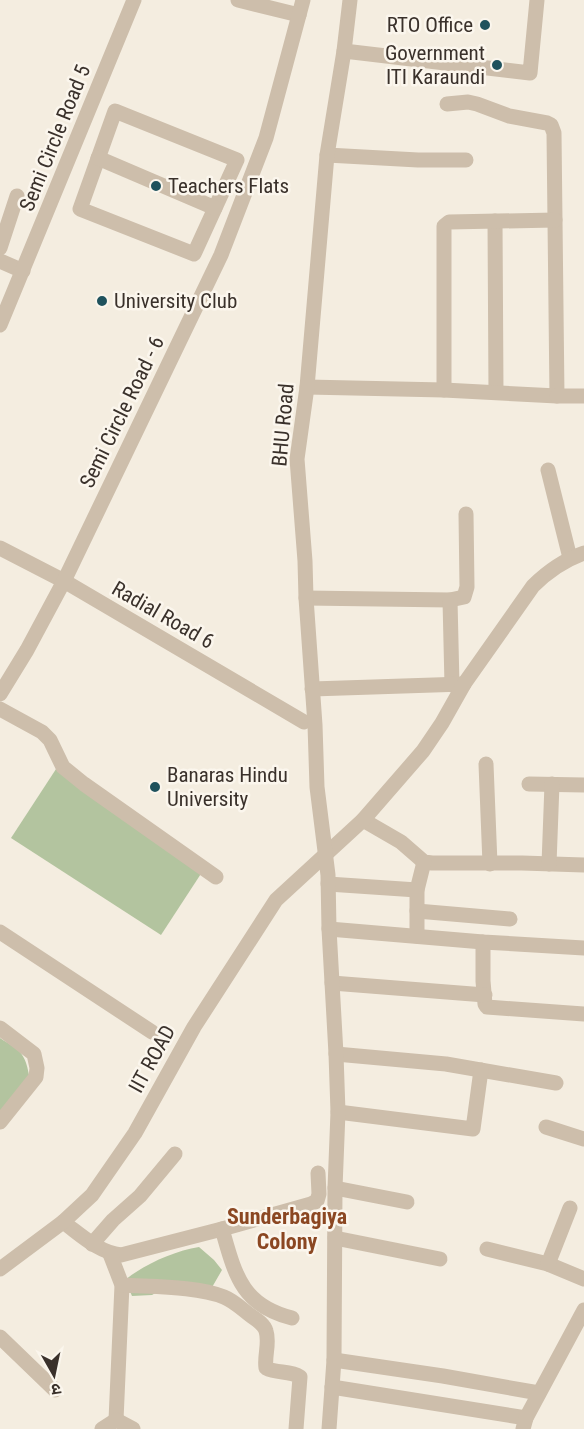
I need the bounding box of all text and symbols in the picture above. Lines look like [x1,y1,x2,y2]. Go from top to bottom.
place label: RTO Office [387,13,473,37]
marker: RTO Office [478,18,492,32]
place label: Government ITI Karaundi [385,41,485,89]
marker: Government ITI Karaundi [490,58,504,72]
street label: Semi Circle Road 5 [15,61,95,215]
place label: Teachers Flats [168,174,289,198]
marker: Teachers Flats [149,179,163,193]
place label: University Club [114,289,237,313]
marker: University Club [95,294,109,308]
street label: Semi Circle Road - 6 [75,332,169,492]
street label: BHU Road [267,382,299,468]
street label: Radial Road 6 [108,576,218,654]
place label: Banaras Hindu University [167,763,288,811]
marker: Banaras Hindu University [148,780,162,794]
street label: IIT ROAD [124,1021,180,1097]
district label: Sunderbagiya Colony [227,1204,347,1254]
north arrow [24,1345,84,1405]
text: उ [50,1379,62,1400]

